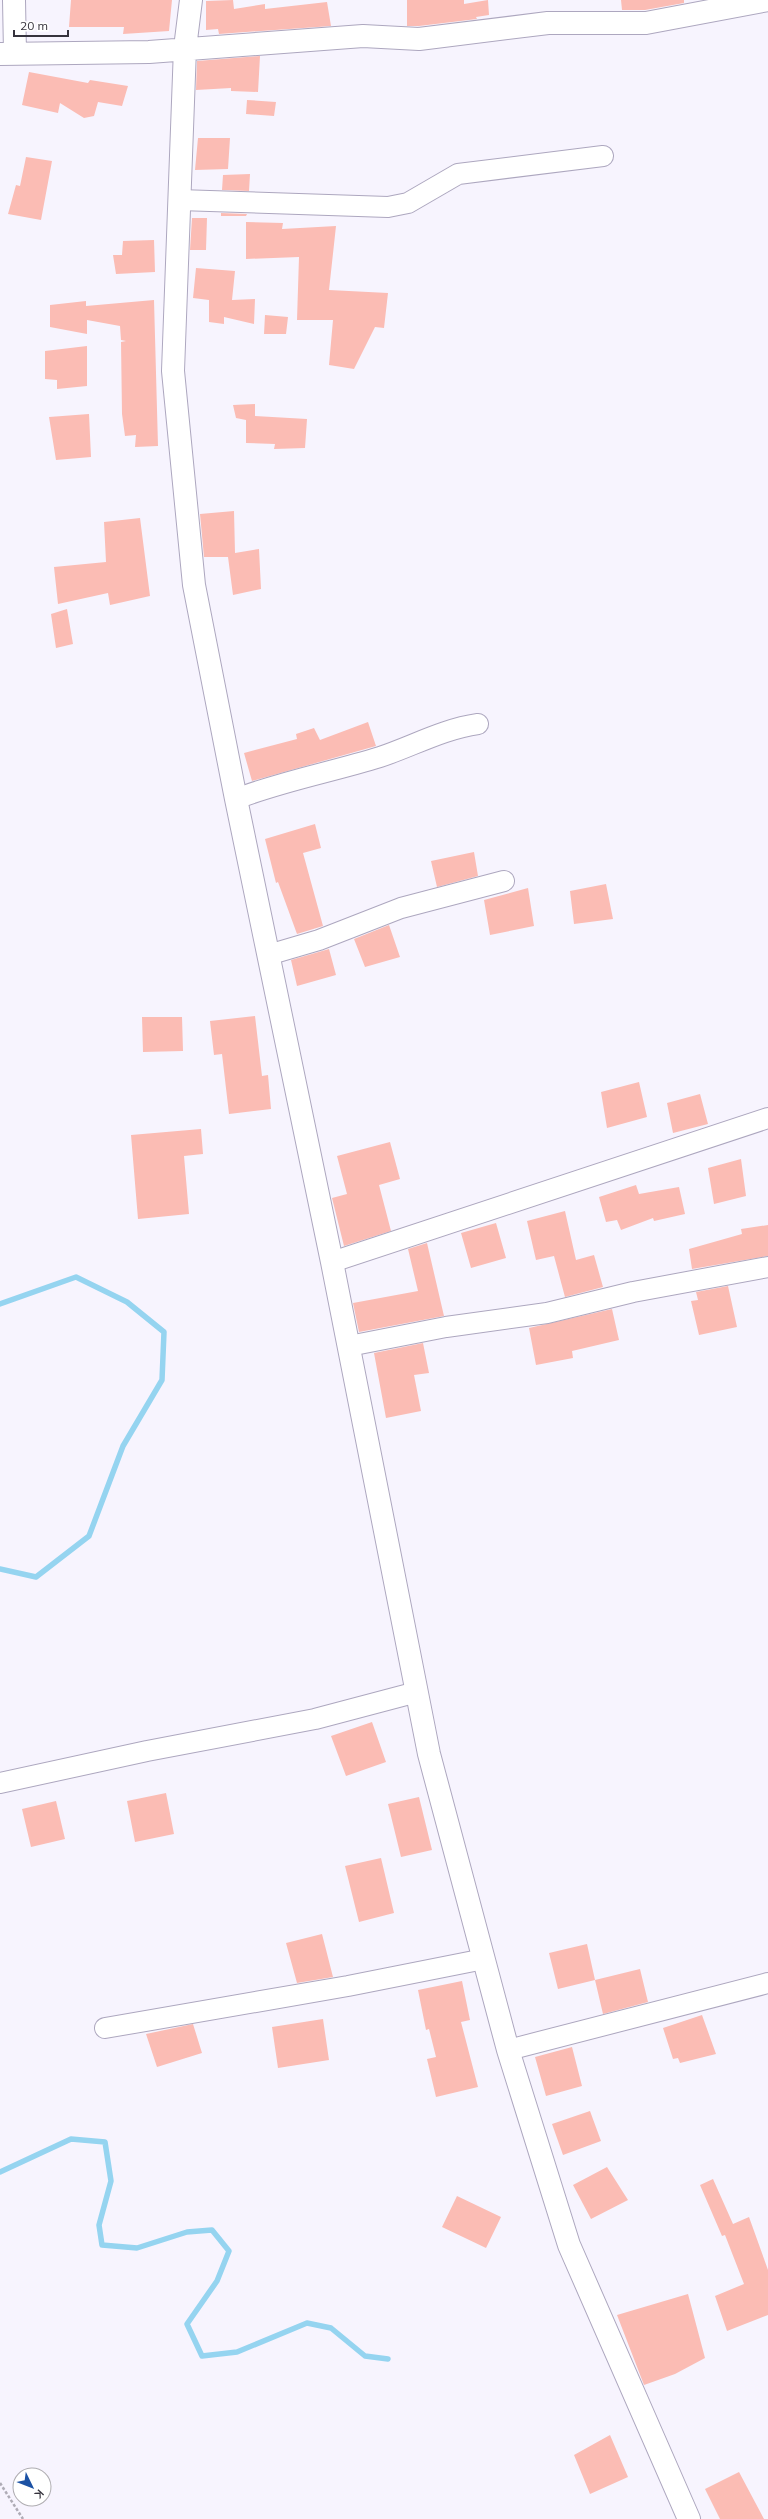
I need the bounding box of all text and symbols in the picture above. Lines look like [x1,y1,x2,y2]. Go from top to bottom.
scale bar [14,12,68,38]
text: 20 m [20,18,48,33]
north arrow [12,2467,52,2507]
text: K [31,2486,47,2502]

